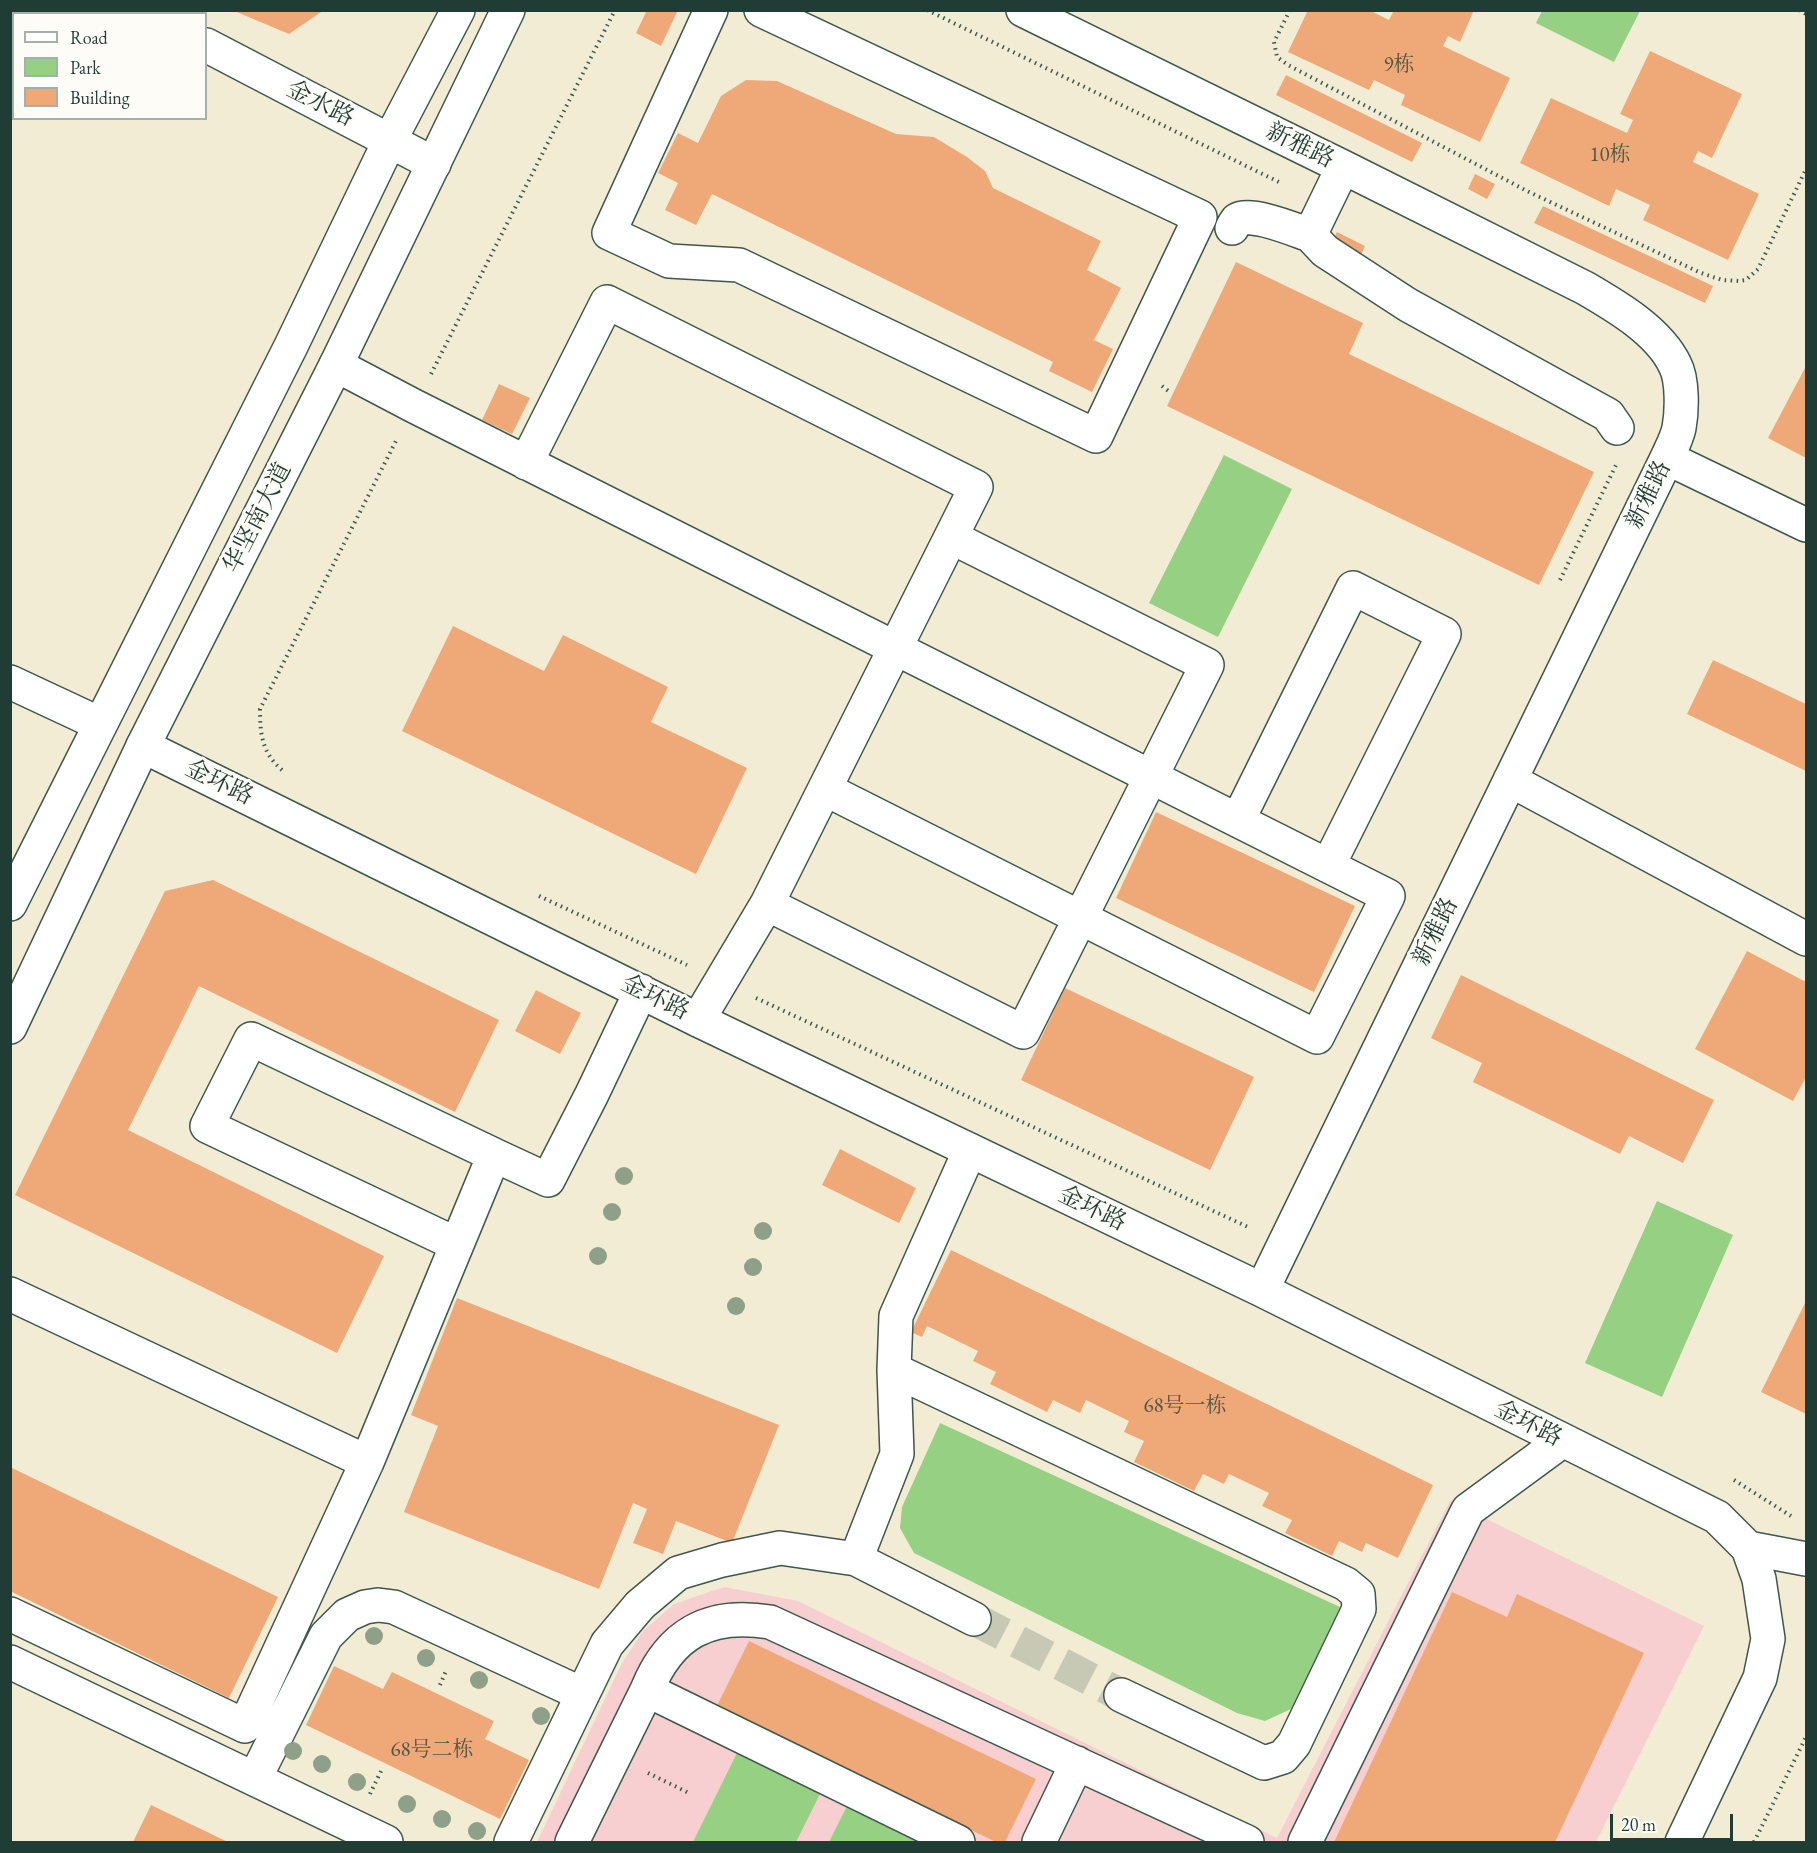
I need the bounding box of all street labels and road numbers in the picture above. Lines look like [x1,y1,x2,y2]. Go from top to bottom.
street label: 金水路 [281,75,359,133]
street label: 新雅路 [1261,117,1339,175]
street label: 新雅路 [1620,456,1678,534]
street label: 华坚南大道 [218,458,298,578]
street label: 金环路 [180,754,258,812]
street label: 新雅路 [1407,893,1465,971]
street label: 金环路 [616,969,694,1027]
street label: 金环路 [1053,1180,1131,1238]
street label: 金环路 [1489,1395,1567,1453]

